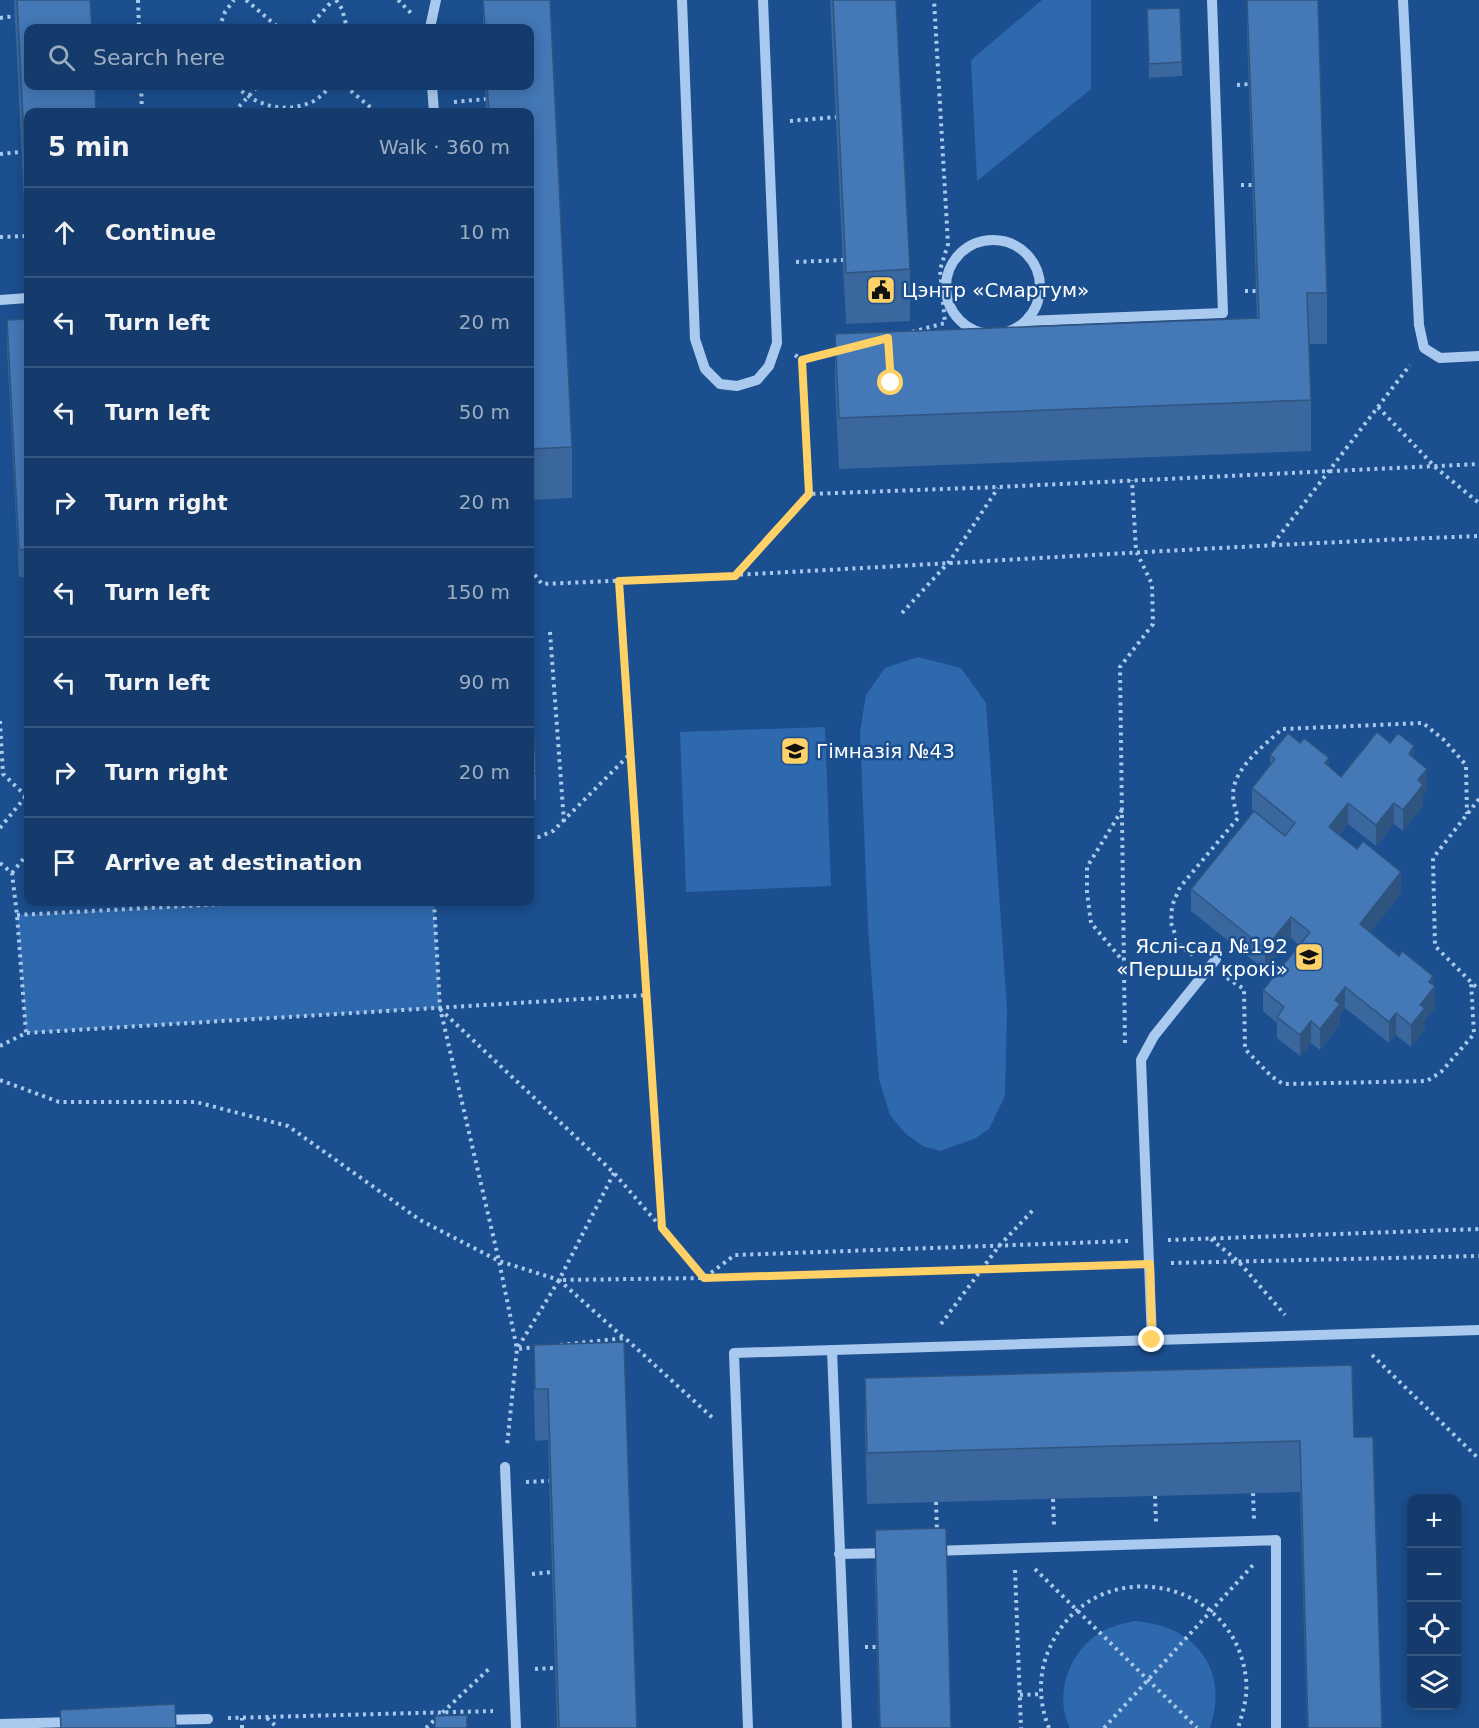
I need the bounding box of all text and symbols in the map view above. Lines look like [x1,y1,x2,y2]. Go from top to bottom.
search box [24,24,534,90]
icon: search [45,41,78,74]
text: Search here [93,45,225,70]
text: 5 min [48,132,130,162]
text: Walk · 360 m [379,135,510,159]
icon: ahead [48,216,81,249]
text: Continue [105,220,216,245]
text: 10 m [459,220,510,244]
public building icon: Цэнтр «Смартум» [865,274,897,306]
place label: Цэнтр «Смартум» [902,278,1089,302]
icon: left [48,306,81,339]
text: Turn left [105,310,210,335]
text: 20 m [459,310,510,334]
route start [877,369,903,395]
icon: left [48,396,81,429]
text: Turn left [105,400,210,425]
text: 50 m [459,400,510,424]
icon: right [48,486,81,519]
text: Turn right [105,490,228,515]
text: 20 m [459,490,510,514]
icon: left [48,576,81,609]
text: Turn left [105,580,210,605]
text: 150 m [446,580,510,604]
icon: left [48,666,81,699]
text: Turn left [105,670,210,695]
text: 90 m [459,670,510,694]
school or university icon: Гімназія №43 [779,735,811,767]
place label: Гімназія №43 [816,739,955,763]
icon: right [48,756,81,789]
text: Turn right [105,760,228,785]
text: 20 m [459,760,510,784]
icon: arrive [48,846,81,879]
text: Arrive at destination [105,850,362,875]
place label: Яслі-сад №192 «Першыя крокі» [1116,934,1288,981]
school or university icon: Яслі-сад №192 «Першыя крокі» [1293,941,1325,973]
route end [1138,1326,1164,1352]
map controls [1407,1494,1461,1710]
button: + [1407,1494,1461,1548]
button: − [1407,1548,1461,1602]
button: locate [1407,1602,1461,1656]
button: layers [1407,1656,1461,1710]

